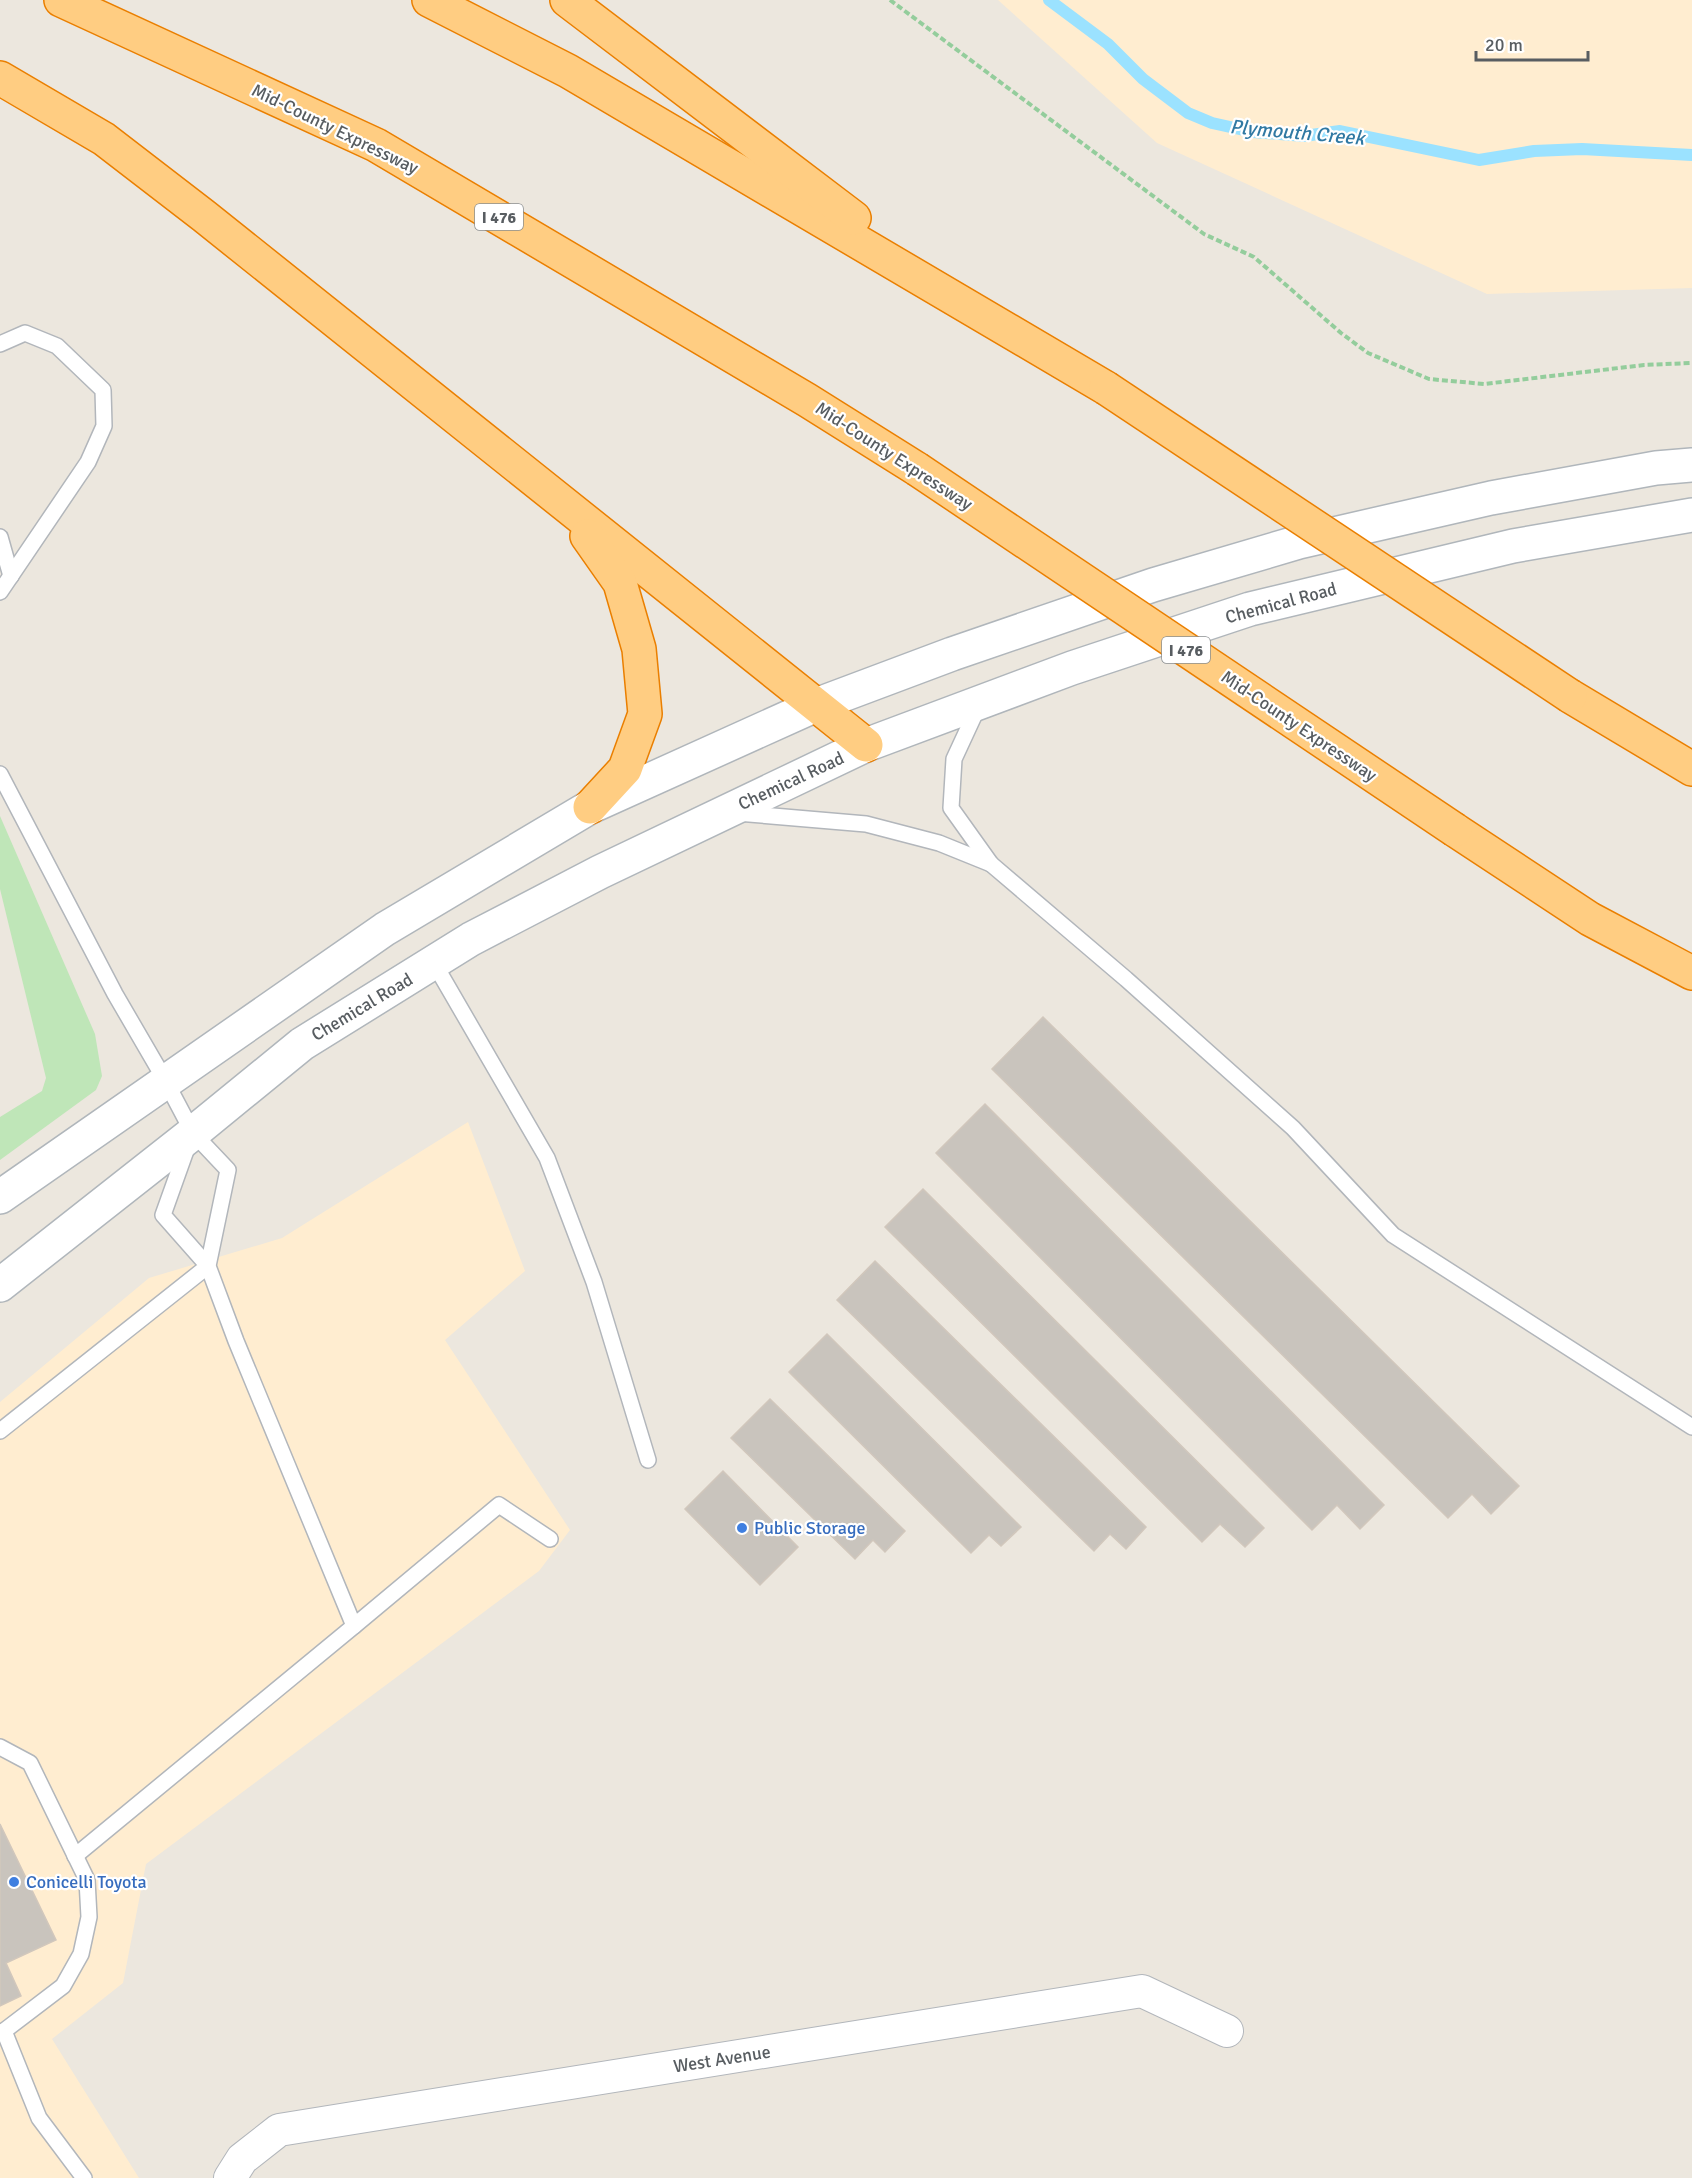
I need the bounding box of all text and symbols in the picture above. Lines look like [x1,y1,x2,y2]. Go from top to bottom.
scale bar [1476,24,1588,62]
text: 20 m [1485,34,1523,56]
street label: Mid-County Expressway [248,79,423,179]
water label: Plymouth Creek [1229,114,1367,151]
road number: I 476 [475,204,523,230]
street label: Mid-County Expressway [811,397,977,515]
street label: Chemical Road [1223,578,1339,628]
road number: I 476 [1162,637,1210,663]
street label: Mid-County Expressway [1217,666,1381,787]
street label: Chemical Road [735,747,847,815]
street label: Chemical Road [307,968,417,1046]
place label: Public Storage [754,1517,865,1539]
marker: Public Storage [735,1521,749,1535]
place label: Conicelli Toyota [26,1871,147,1893]
marker: Conicelli Toyota [7,1875,21,1889]
street label: West Avenue [672,2040,772,2078]

